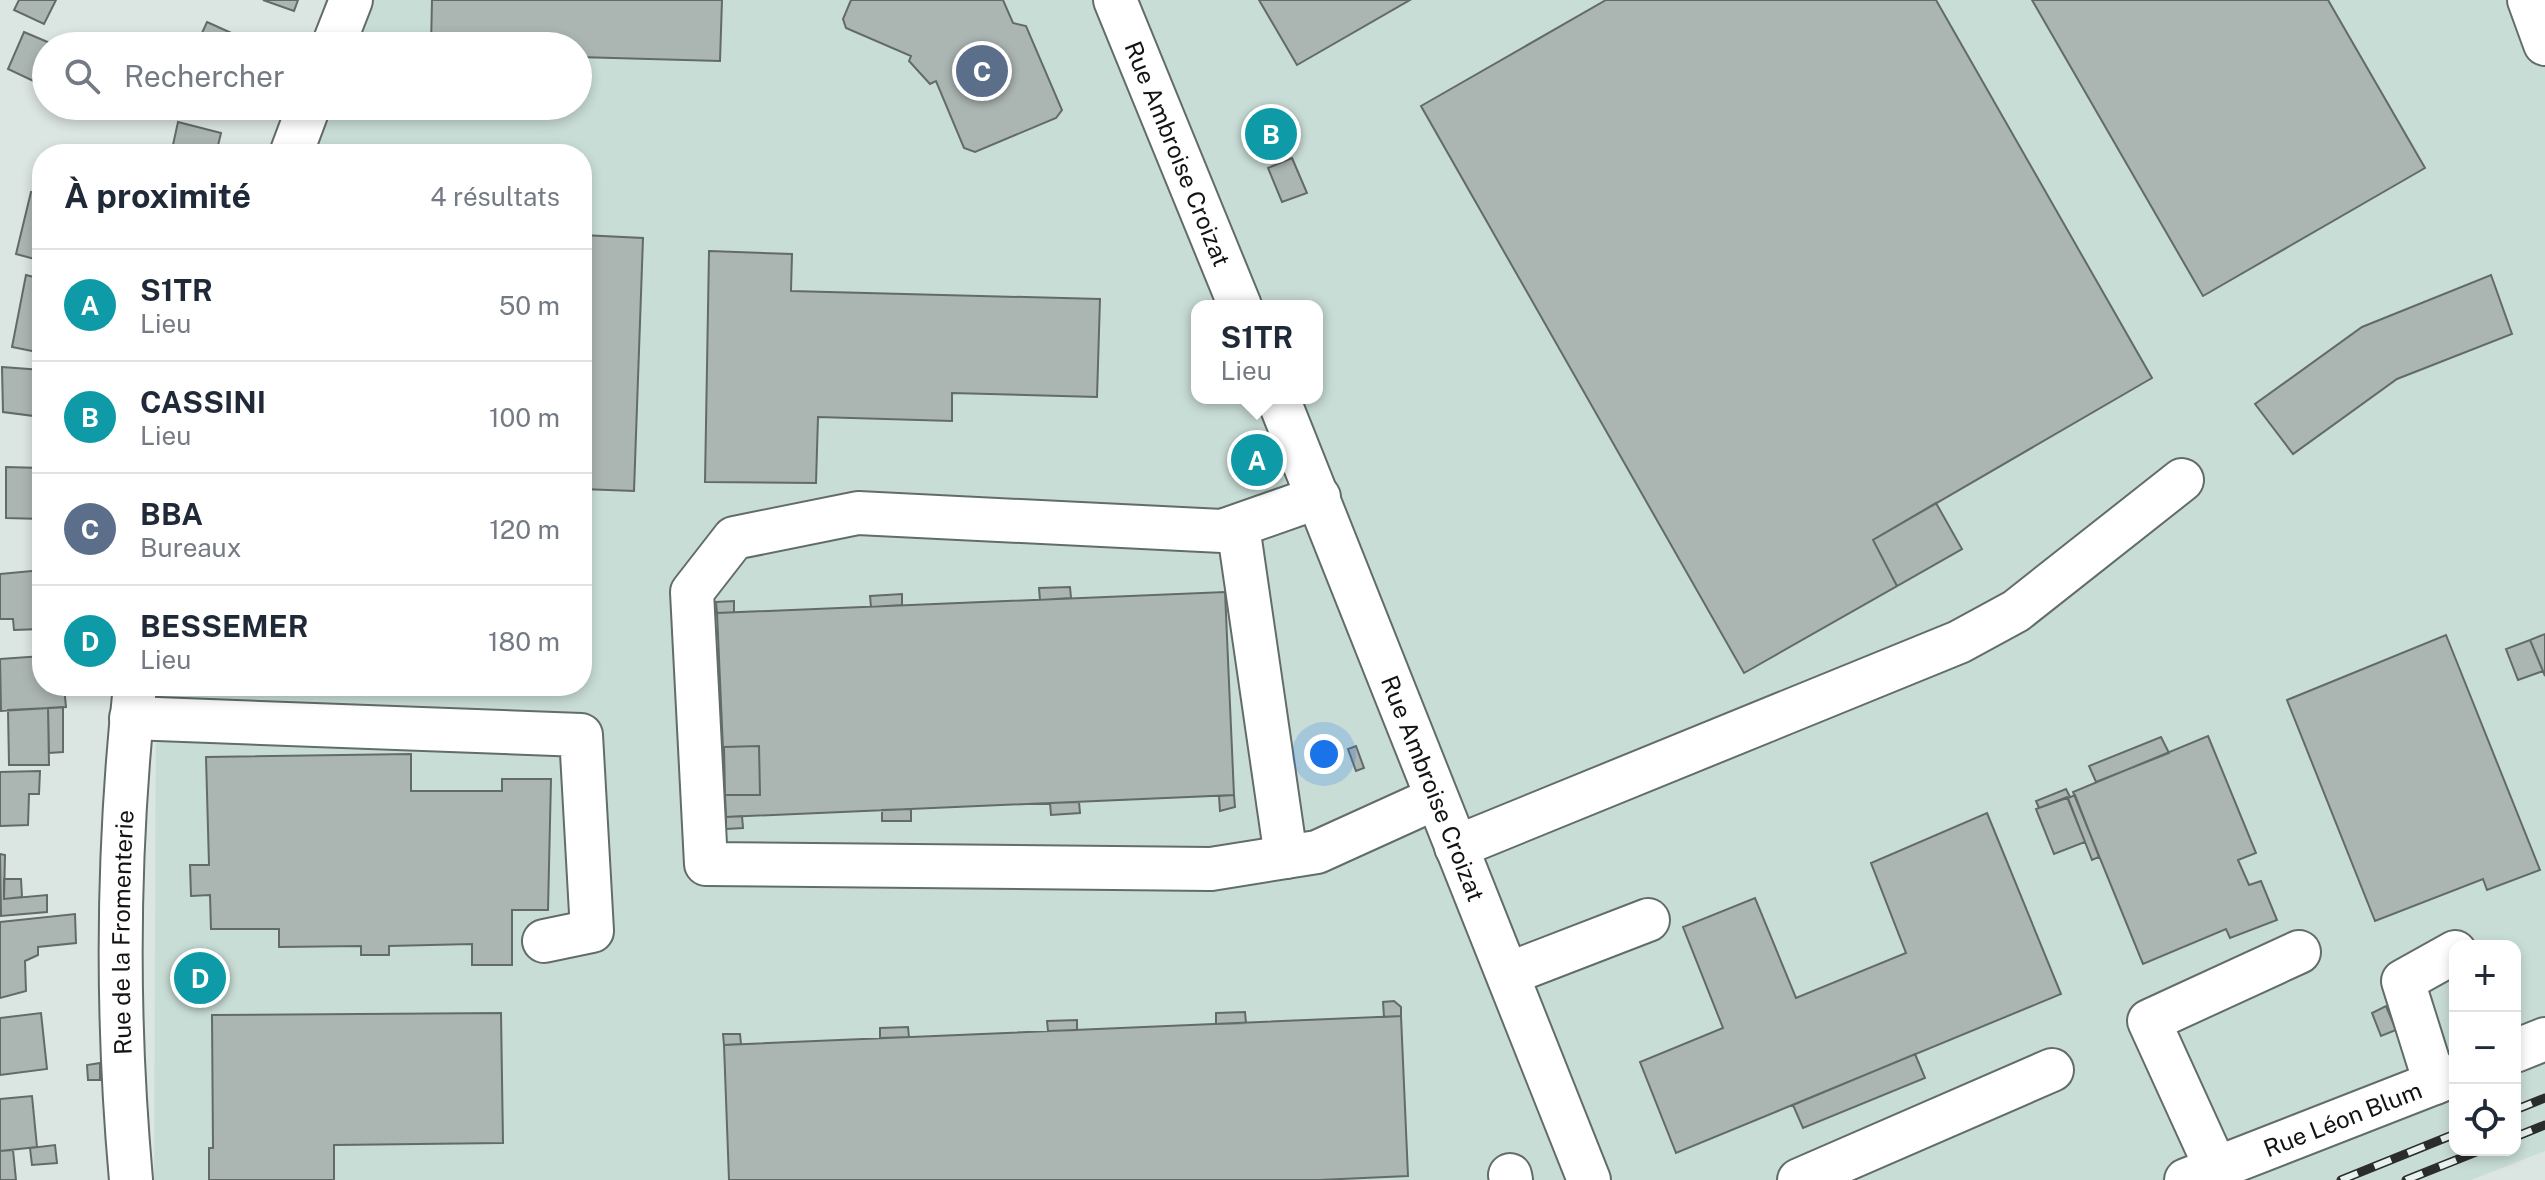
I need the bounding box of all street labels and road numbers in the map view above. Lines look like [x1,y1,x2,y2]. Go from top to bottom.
street label: Rue Ambroise Croizat [1119,37,1236,270]
street label: Rue Ambroise Croizat [1376,671,1491,905]
street label: Rue de la Fromenterie [107,809,139,1055]
street label: Rue Léon Blum [2259,1075,2426,1162]

